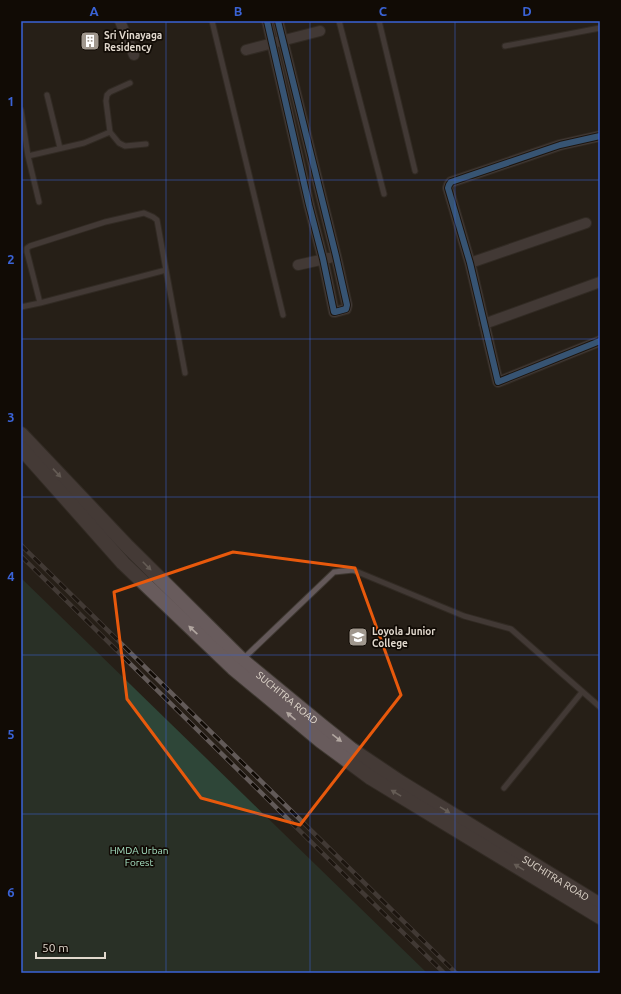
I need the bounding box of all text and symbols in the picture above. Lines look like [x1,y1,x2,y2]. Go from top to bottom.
text: A [89,4,99,18]
text: B [234,4,243,18]
text: C [379,4,388,18]
text: D [522,4,532,18]
building icon: Sri Vinayaga Residency [79,30,101,52]
place label: Sri Vinayaga Residency [104,30,162,53]
text: 1 [7,94,15,108]
text: 2 [7,252,15,266]
text: 3 [7,410,15,424]
one-way arrow [52,468,62,478]
one-way arrow [142,562,152,571]
text: 4 [7,569,15,583]
one-way arrow [189,626,198,635]
school or university icon: Loyola Junior College [347,626,369,648]
place label: Loyola Junior College [372,626,436,649]
street label: SUCHITRA ROAD [255,669,320,726]
one-way arrow [285,711,296,720]
text: 5 [7,727,15,741]
one-way arrow [332,734,342,742]
one-way arrow [390,789,402,796]
one-way arrow [439,806,451,813]
park label: HMDA Urban Forest [110,845,168,868]
street label: SUCHITRA ROAD [521,853,591,903]
one-way arrow [513,864,525,871]
text: 6 [7,885,15,899]
scale bar [36,934,105,960]
text: 50 m [42,941,69,954]

